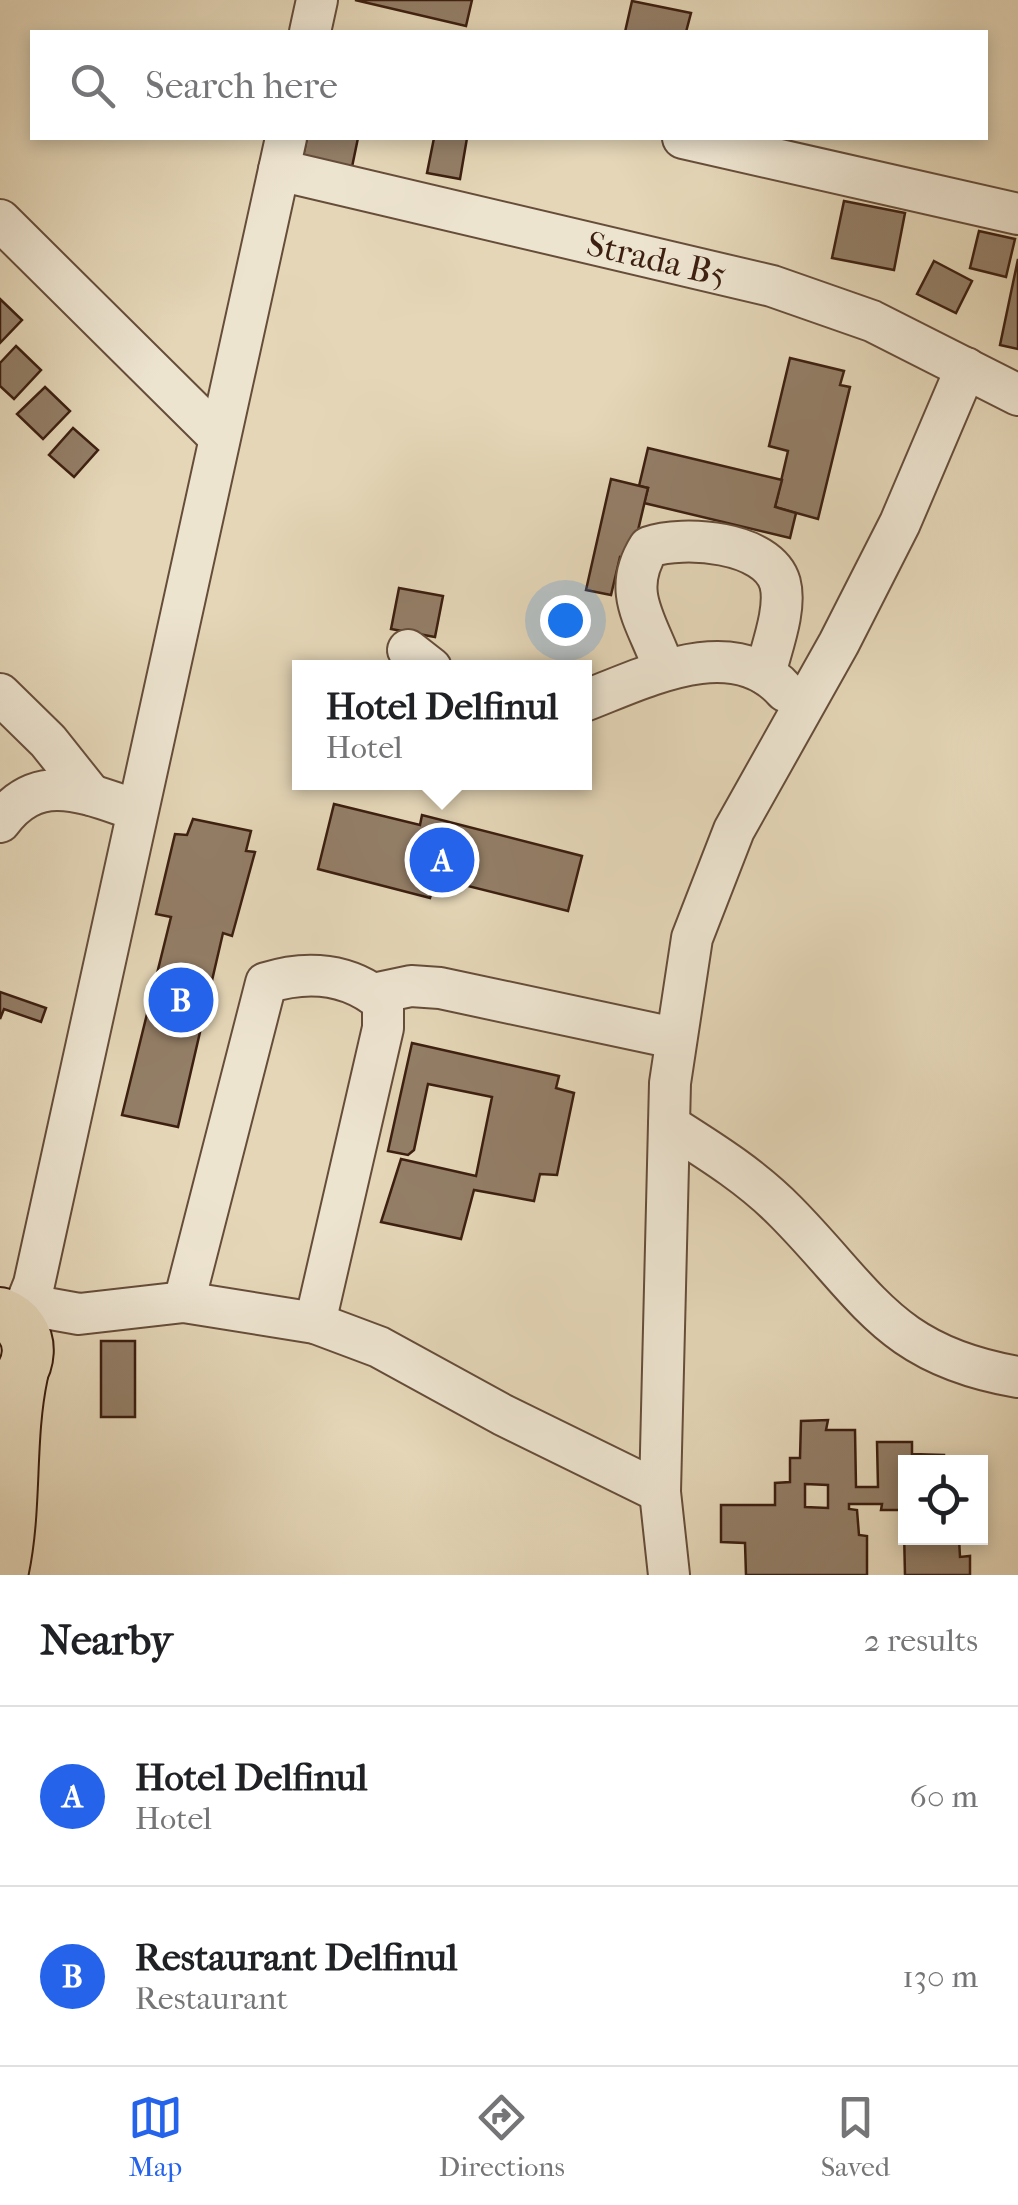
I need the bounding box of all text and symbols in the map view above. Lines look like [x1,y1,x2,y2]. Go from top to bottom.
search box [30,30,988,140]
icon: search [65,58,120,113]
text: Search here [145,63,338,108]
street label: Strada B5 [583,223,731,295]
your location [540,595,591,646]
popup [292,660,592,790]
text: Hotel Delfinul [326,684,558,729]
text: Hotel [326,729,403,766]
pin: A [410,822,474,898]
pin: B [148,962,214,1038]
map controls [898,1455,988,1545]
button: locate [898,1455,988,1545]
text: Nearby [40,1616,172,1665]
text: 2 results [864,1622,978,1659]
text: Hotel Delfinul [135,1755,368,1800]
text: A [62,1778,83,1815]
text: 60 m [910,1778,978,1815]
text: Hotel [135,1800,212,1837]
text: Restaurant Delfinul [135,1935,458,1980]
text: B [62,1958,83,1995]
text: 130 m [902,1958,978,1995]
text: Restaurant [135,1980,288,2017]
tab: Map [128,2090,183,2183]
tab: Directions [439,2090,565,2183]
tab: Saved [821,2090,890,2183]

